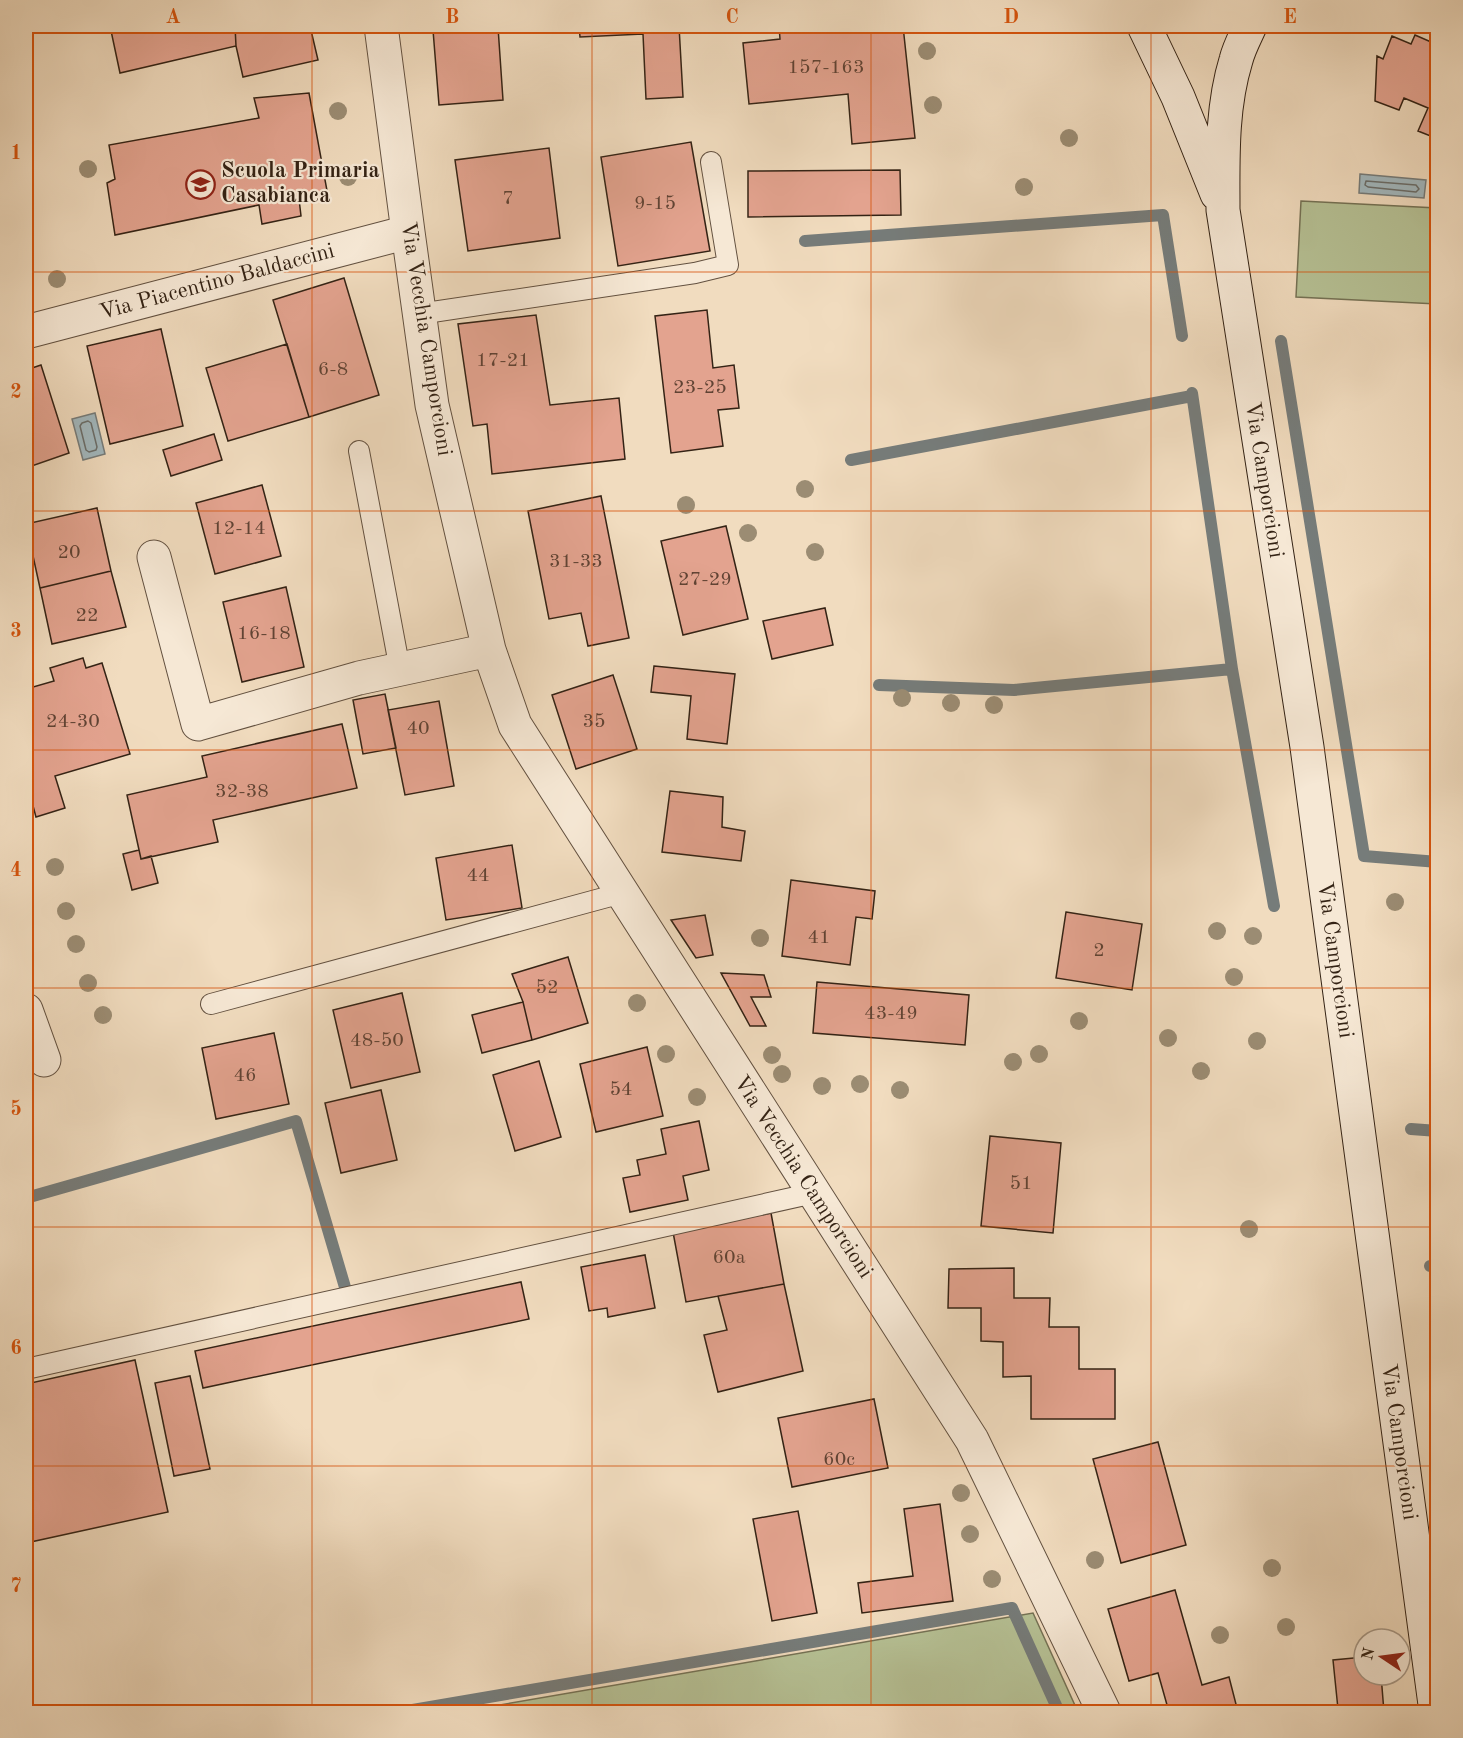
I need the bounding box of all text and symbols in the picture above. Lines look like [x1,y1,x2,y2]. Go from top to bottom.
text: A [165,8,181,28]
text: B [445,8,459,28]
text: C [725,8,739,28]
text: D [1003,8,1019,28]
text: E [1283,8,1297,28]
house number: 157-163 [788,58,865,78]
text: 1 [10,144,22,164]
place label: Scuola Primaria Casabianca [221,160,380,207]
school or university icon: Scuola Primaria Casabianca [184,168,216,200]
house number: 7 [502,189,514,209]
house number: 9-15 [634,194,676,214]
street label: Via Vecchia Camporcioni [397,220,455,458]
street label: Via Piacentino Baldaccini [97,240,337,324]
house number: 17-21 [476,351,530,371]
house number: 6-8 [318,360,348,380]
house number: 23-25 [673,378,727,398]
text: 2 [10,383,22,403]
street label: Via Camporcioni [1241,400,1287,560]
house number: 12-14 [212,519,266,539]
house number: 20 [57,543,81,563]
house number: 31-33 [549,552,603,572]
house number: 27-29 [678,570,732,590]
house number: 22 [75,606,99,626]
text: 3 [10,622,22,642]
house number: 16-18 [237,624,291,644]
house number: 24-30 [46,712,100,732]
house number: 35 [582,712,606,732]
house number: 40 [406,719,430,739]
house number: 32-38 [215,782,269,802]
text: 4 [10,861,22,881]
house number: 44 [466,866,490,886]
street label: Via Camporcioni [1313,880,1357,1040]
house number: 41 [807,928,831,948]
house number: 2 [1093,941,1105,961]
house number: 52 [535,978,559,998]
house number: 43-49 [864,1004,918,1024]
house number: 48-50 [350,1031,404,1051]
house number: 46 [233,1066,257,1086]
street label: Via Vecchia Camporcioni [729,1072,877,1282]
house number: 54 [609,1080,633,1100]
text: 5 [10,1099,22,1120]
house number: 51 [1009,1174,1033,1194]
house number: 60a [712,1248,746,1268]
text: 6 [10,1339,22,1359]
street label: Via Camporcioni [1377,1362,1421,1522]
house number: 60c [823,1450,855,1470]
text: 7 [10,1577,22,1597]
north arrow [1352,1627,1412,1687]
text: N [1360,1646,1379,1662]

